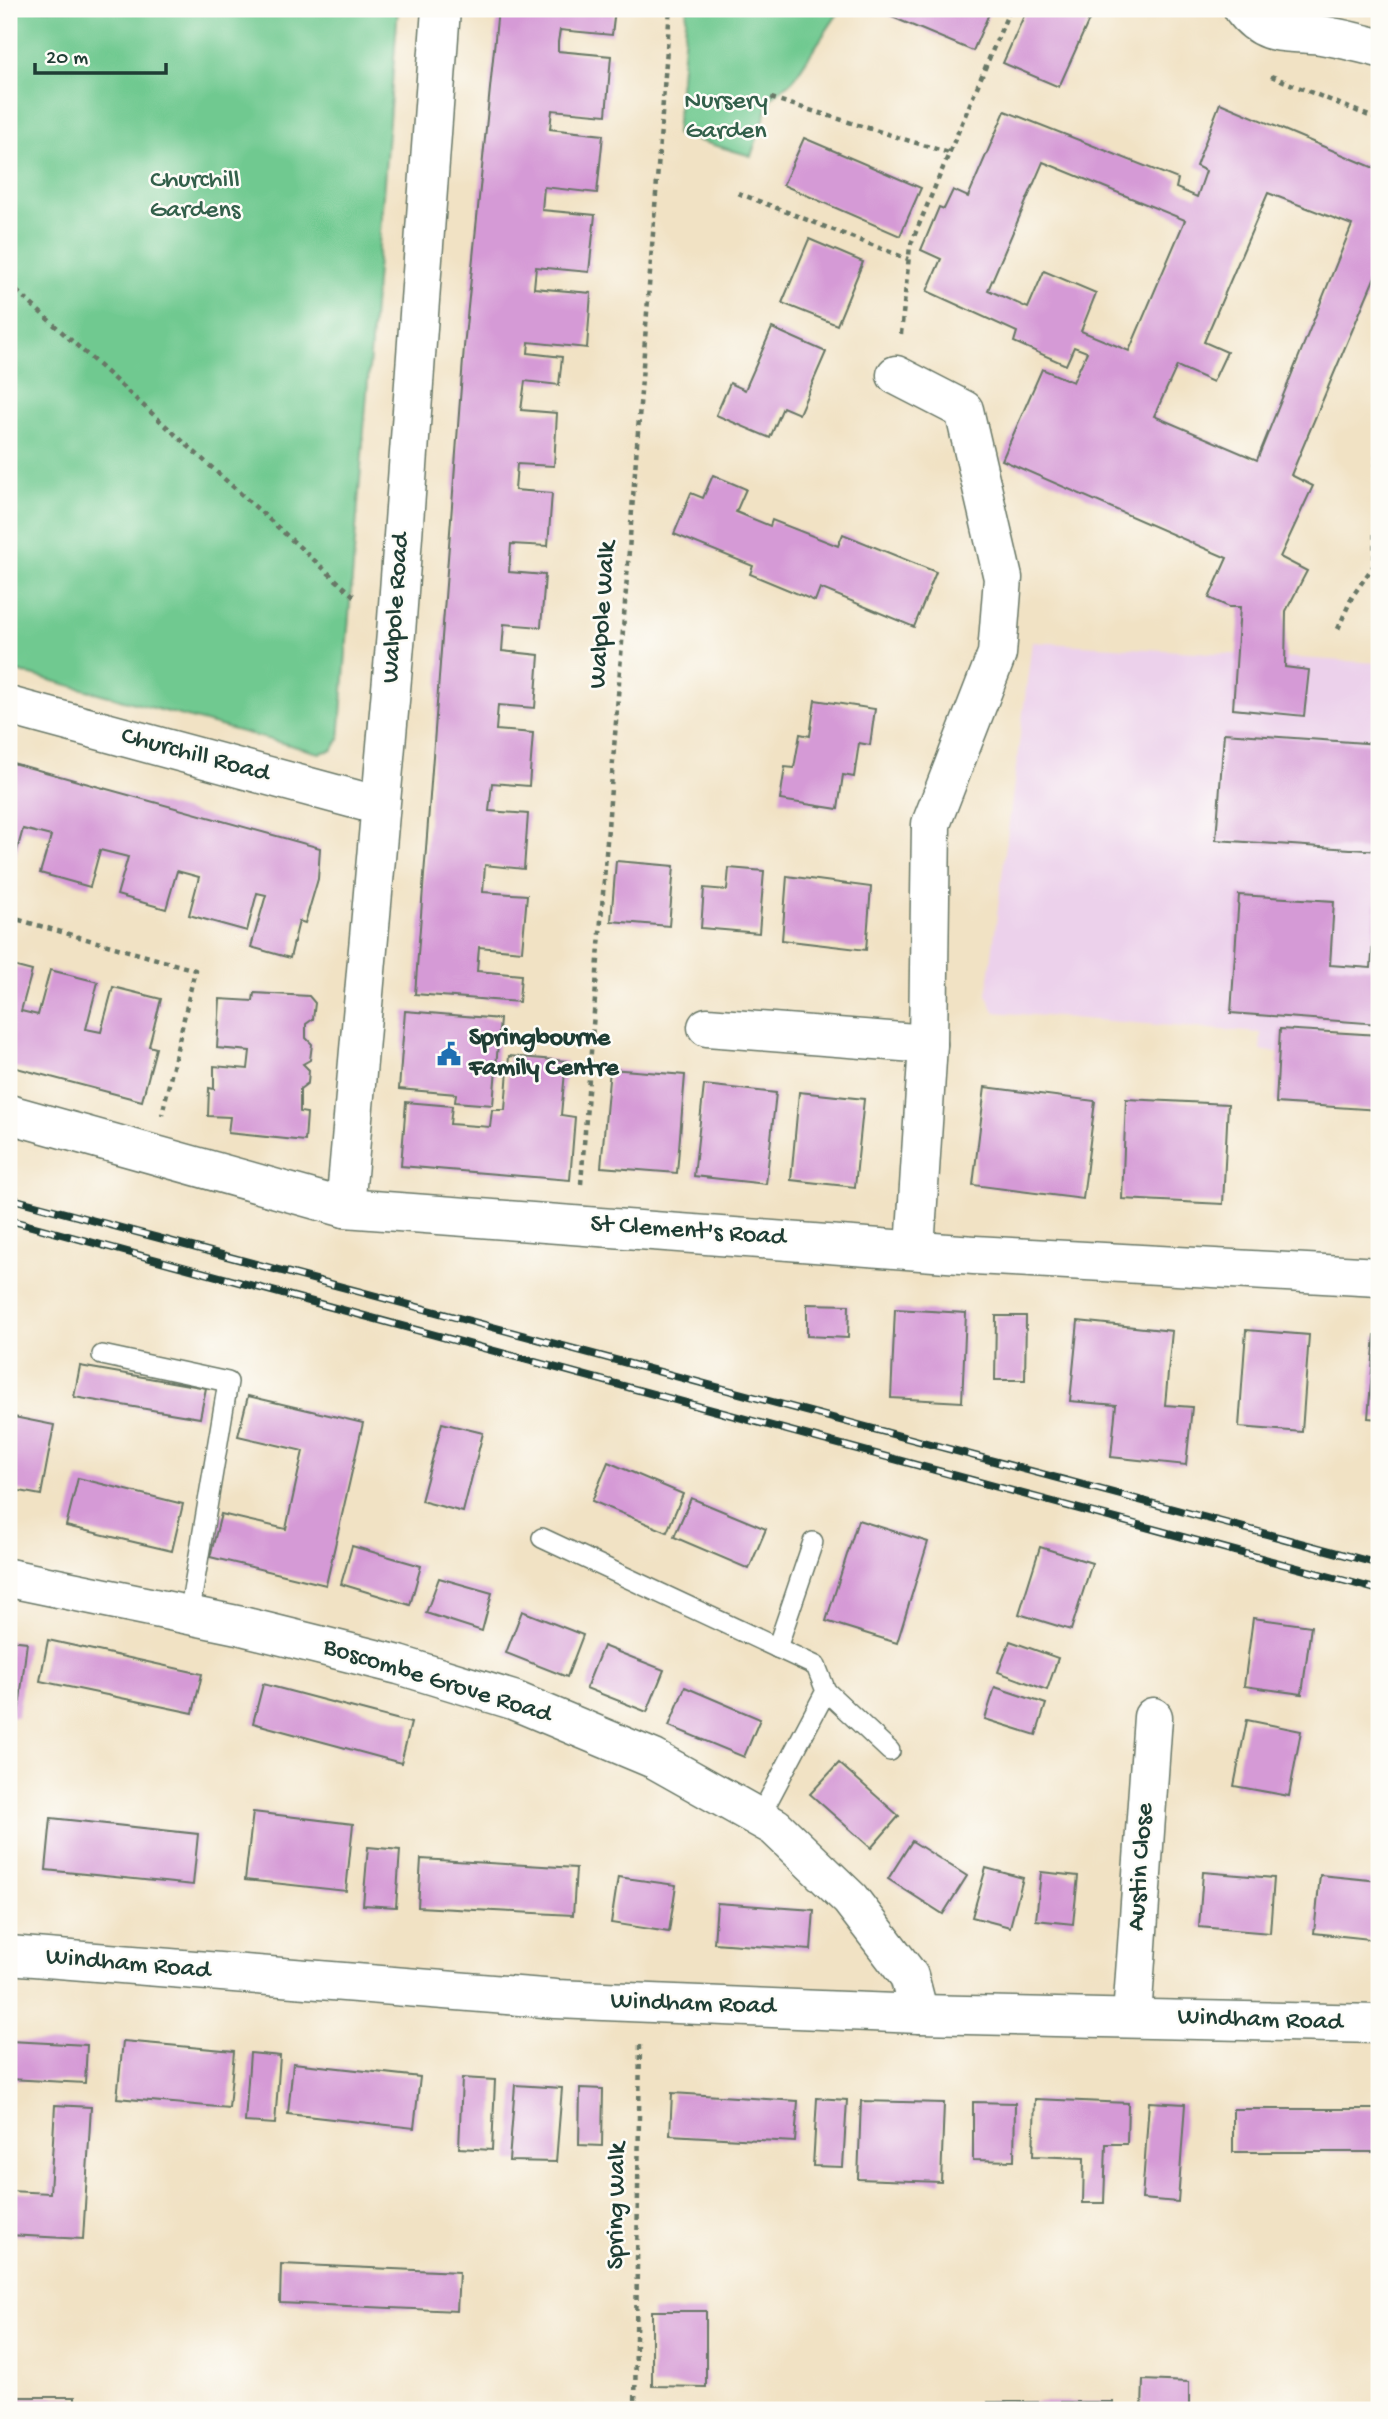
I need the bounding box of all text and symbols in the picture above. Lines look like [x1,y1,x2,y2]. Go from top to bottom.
scale bar [35,32,166,76]
text: 20 m [46,47,88,72]
park label: Nursery Garden [684,87,768,148]
park label: Churchill Gardens [150,166,242,227]
street label: Walpole Road [376,530,418,684]
street label: Walpole Walk [583,538,625,690]
street label: Churchill Road [117,721,274,791]
place label: Springbourne Family Centre [468,1024,620,1085]
public building icon: Springbourne Family Centre [435,1040,463,1068]
street label: St Clement's Road [589,1210,789,1254]
street label: Boscombe Grove Road [318,1632,557,1732]
street label: Austin Close [1122,1801,1162,1932]
street label: Windham Road [44,1942,213,1988]
street label: Windham Road [610,1987,778,2023]
street label: Windham Road [1177,2003,1345,2039]
street label: Spring Walk [601,2140,635,2270]

